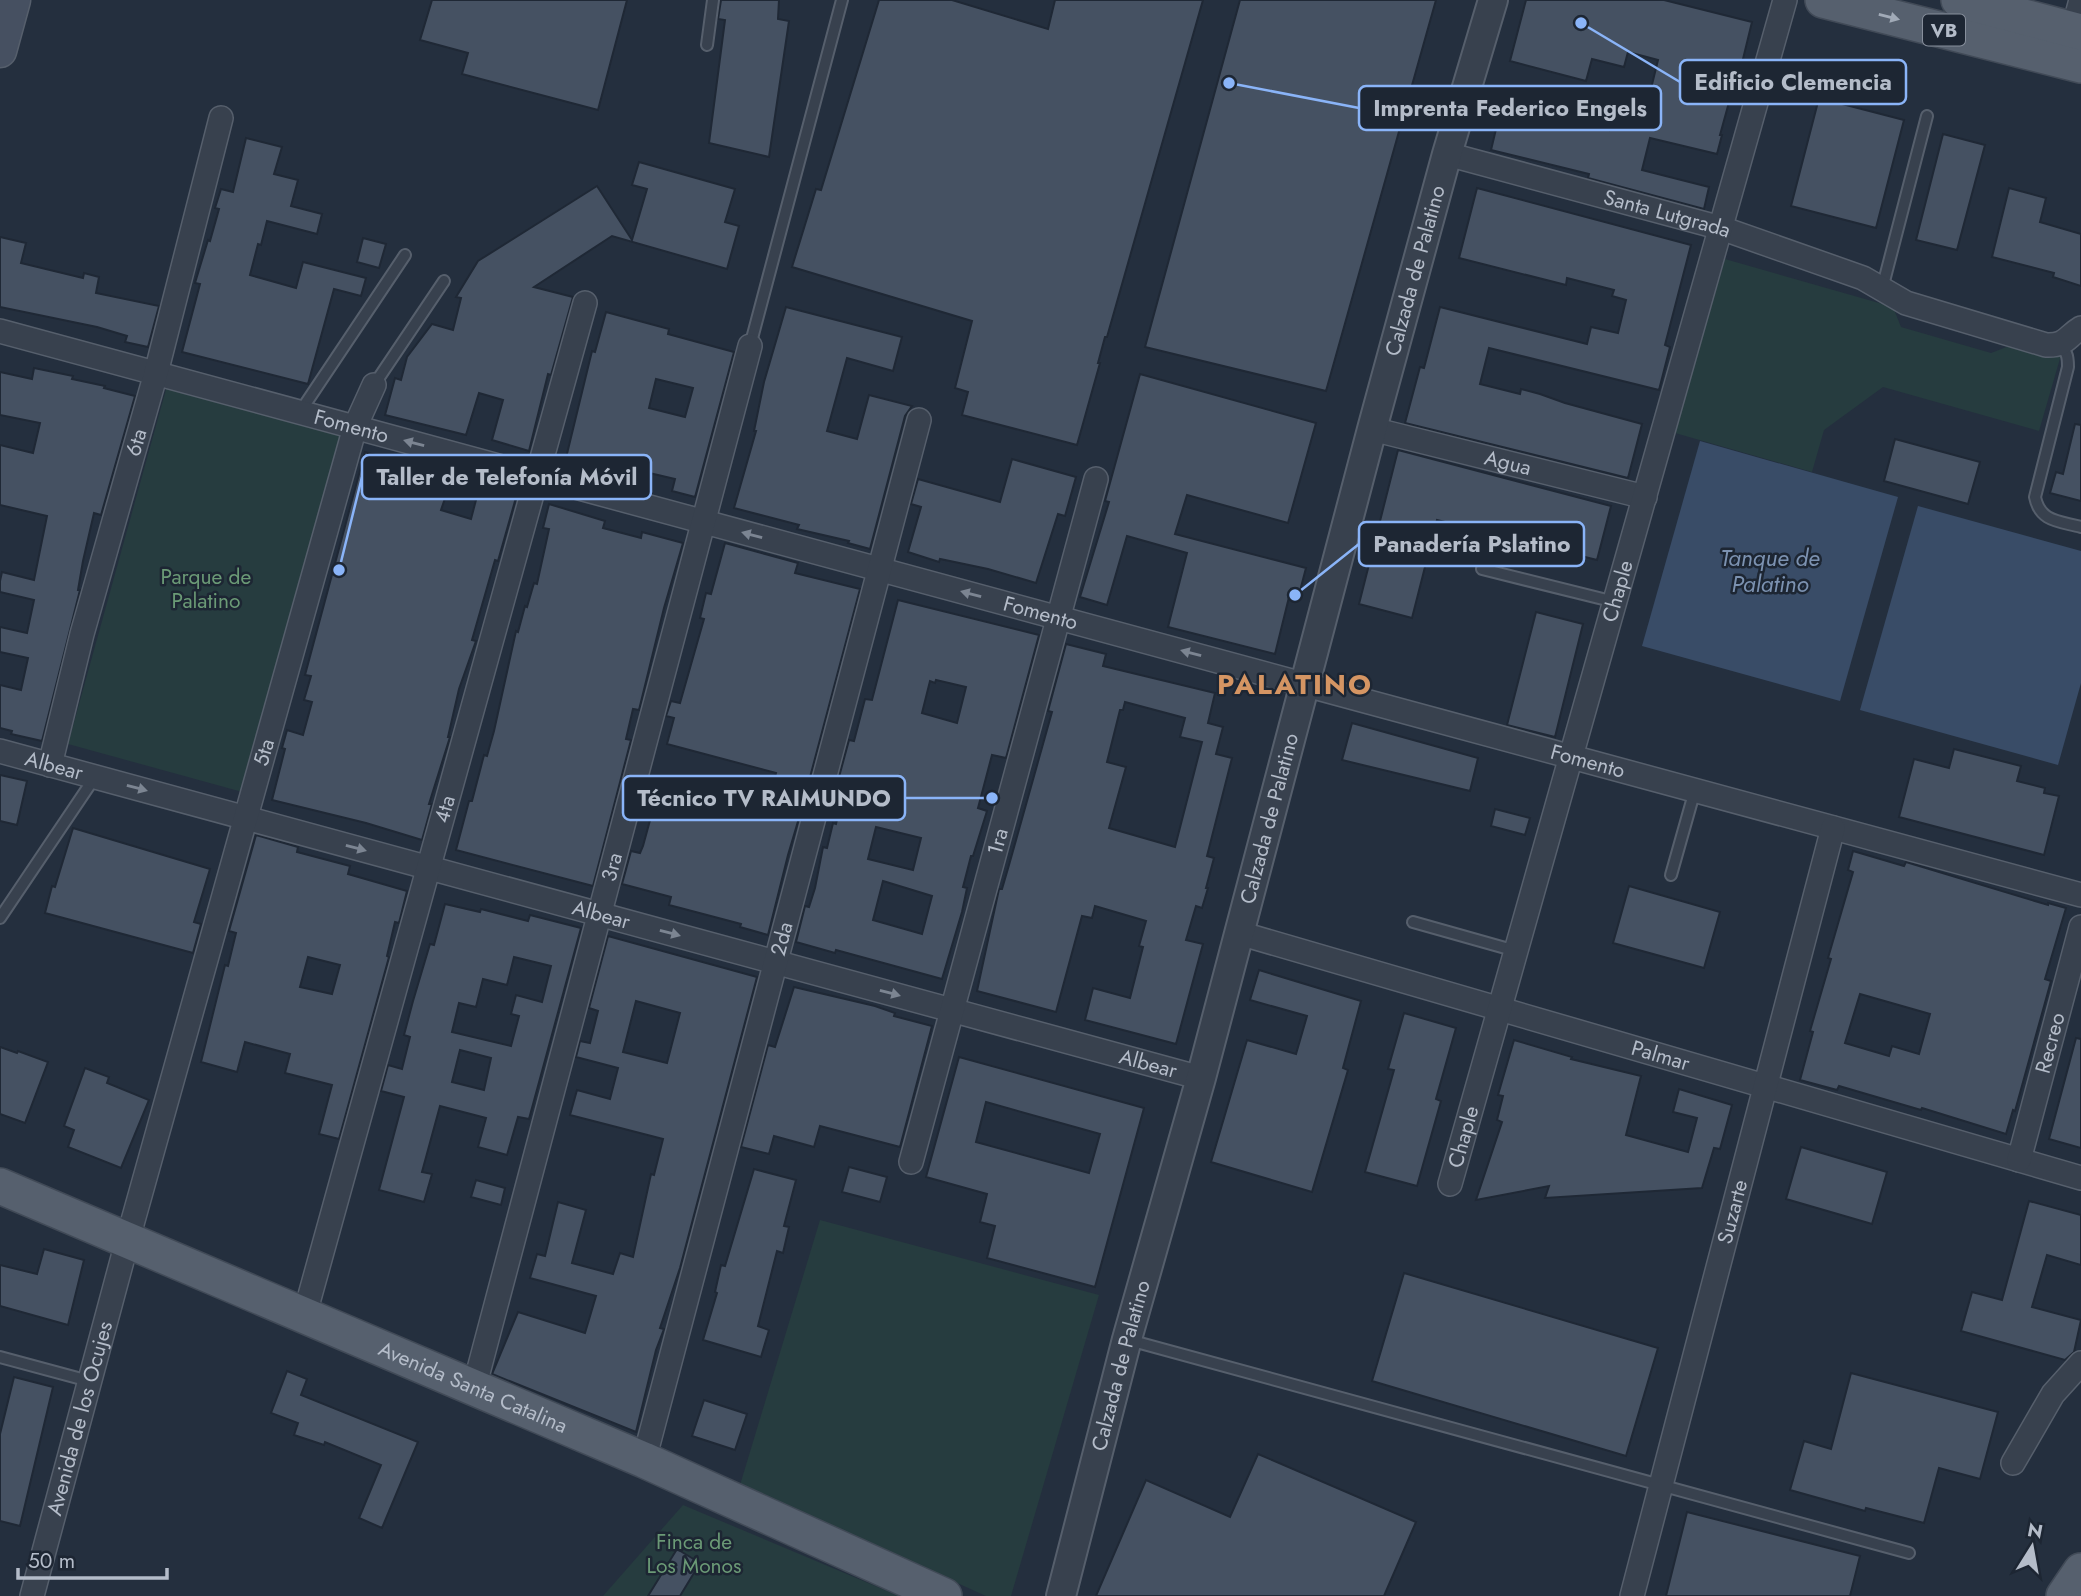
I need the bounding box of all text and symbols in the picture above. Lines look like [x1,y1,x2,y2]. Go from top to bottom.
one-way arrow [1879,12,1901,23]
road number: VB [1923,14,1965,46]
callout: Edificio Clemencia [1680,60,1906,104]
text: Edificio Clemencia [1694,65,1892,99]
callout: Imprenta Federico Engels [1359,86,1661,130]
text: Imprenta Federico Engels [1373,91,1647,125]
street label: Calzada de Palatino [1378,182,1453,359]
street label: Santa Lutgrada [1600,182,1735,245]
street label: Fomento [311,402,392,451]
street label: 6ta [118,425,154,460]
one-way arrow [403,437,425,448]
street label: Agua [1481,443,1534,483]
callout: Taller de Telefonía Móvil [362,455,651,499]
text: Taller de Telefonía Móvil [376,460,638,494]
callout: Panadería Pslatino [1359,522,1584,566]
text: Panadería Pslatino [1373,527,1571,561]
one-way arrow [741,529,762,539]
water label: Tanque de Palatino [1720,541,1820,601]
street label: Chaple [1595,557,1641,626]
park label: Parque de Palatino [161,562,252,616]
one-way arrow [960,588,982,599]
street label: Fomento [1000,589,1081,637]
one-way arrow [1180,648,1201,658]
district label: PALATINO [1217,664,1373,705]
street label: Calzada de Palatino [1232,730,1306,907]
street label: 5ta [246,735,282,769]
street label: Fomento [1547,737,1628,786]
street label: Albear [22,744,87,788]
callout: Técnico TV RAIMUNDO [623,776,905,820]
text: Técnico TV RAIMUNDO [637,781,891,815]
one-way arrow [126,783,148,794]
street label: 4ta [427,792,463,826]
street label: 1ra [980,825,1016,858]
one-way arrow [346,843,368,854]
street label: 3ra [594,849,630,885]
street label: Albear [569,892,634,937]
street label: 2da [763,919,801,959]
one-way arrow [660,929,681,939]
one-way arrow [879,988,901,999]
street label: Recreo [2028,1009,2073,1077]
street label: Palmar [1628,1033,1694,1079]
street label: Albear [1116,1041,1181,1086]
street label: Chaple [1440,1102,1486,1171]
street label: Suzarte [1710,1176,1755,1247]
street label: Calzada de Palatino [1084,1277,1158,1454]
street label: Avenida de los Ocujes [39,1318,120,1519]
street label: Avenida Santa Catalina [374,1334,572,1441]
north arrow [1997,1512,2067,1582]
text: N [2025,1516,2045,1545]
park label: Finca de Los Monos [646,1527,742,1581]
scale bar [18,1536,166,1580]
text: 50 m [28,1546,75,1576]

